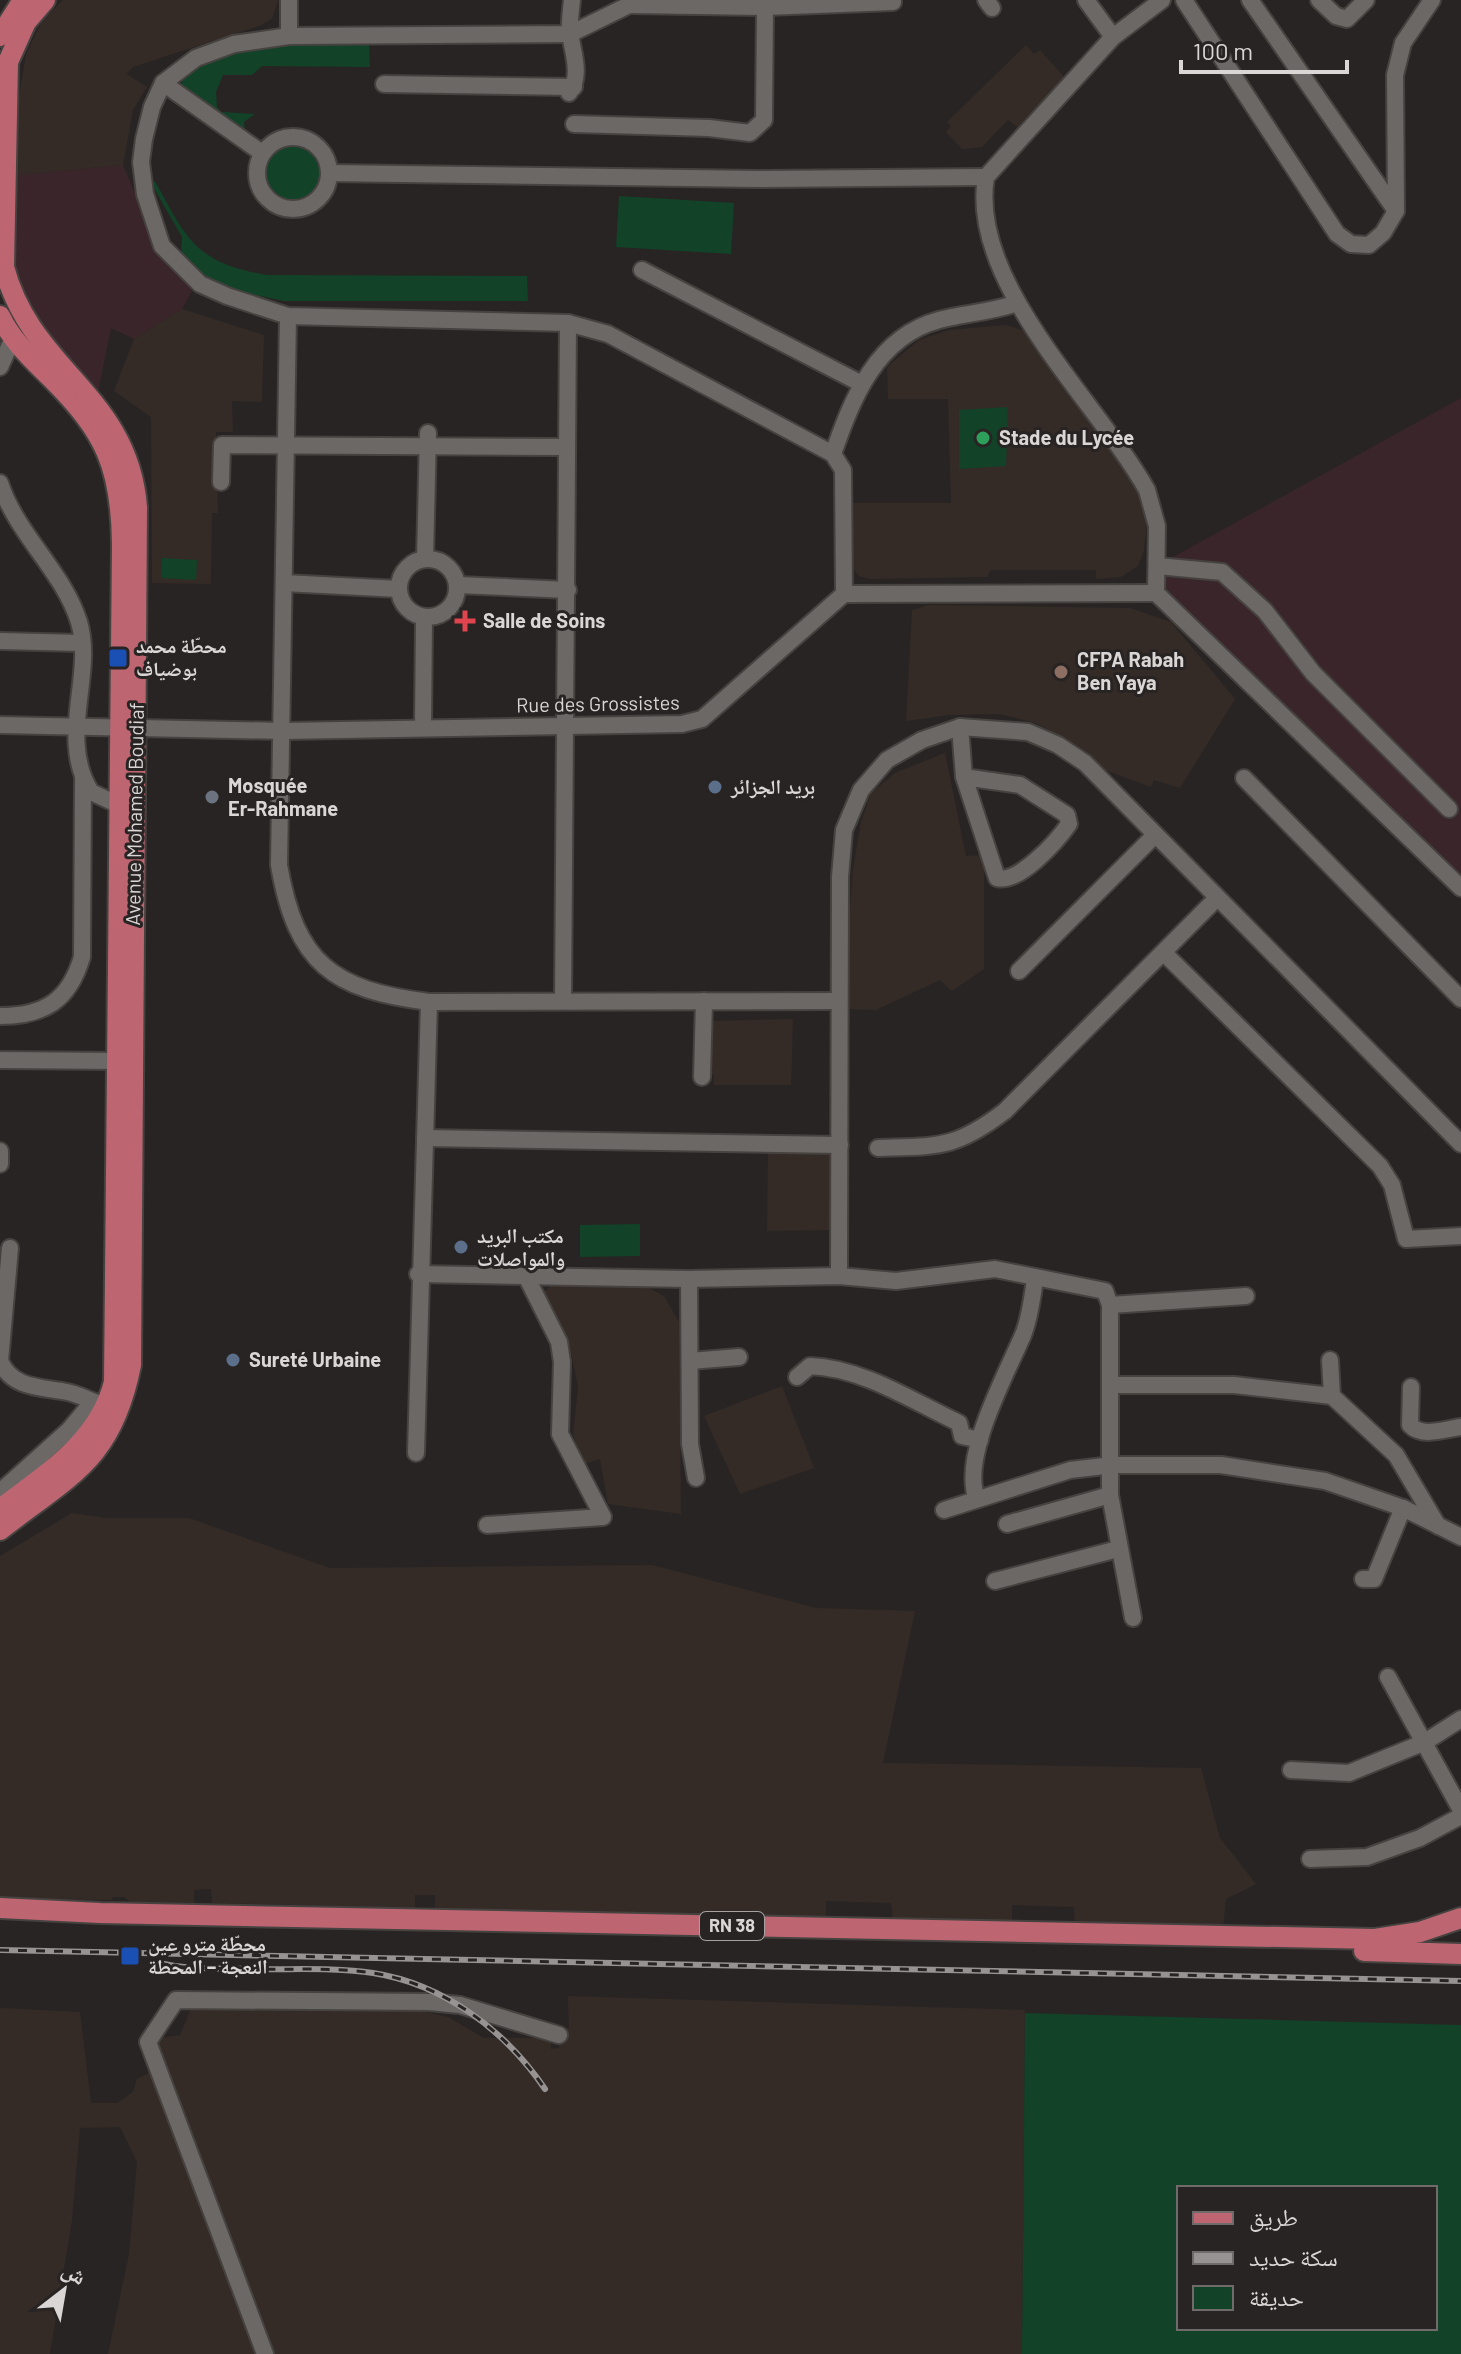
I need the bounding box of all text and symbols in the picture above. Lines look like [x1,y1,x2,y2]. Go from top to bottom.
scale bar [1181,24,1347,74]
text: 100 m [1193,36,1253,65]
place label: Stade du Lycée [999,425,1134,449]
marker: Stade du Lycée [974,429,992,447]
place label: Salle de Soins [483,608,605,632]
marker: Salle de Soins [454,610,476,632]
place label: محطّة محمد بوضياف [136,633,227,681]
marker: محطّة محمد بوضياف [107,647,129,669]
place label: CFPA Rabah Ben Yaya [1077,647,1184,694]
marker: CFPA Rabah Ben Yaya [1052,663,1070,681]
street label: Rue des Grossistes [516,690,680,716]
street label: Avenue Mohamed Boudiaf [120,702,148,926]
place label: Mosquée Er-Rahmane [228,773,338,820]
place label: بريد الجزائر [730,774,815,799]
marker: بريد الجزائر [706,778,724,796]
marker: Mosquée Er-Rahmane [203,788,221,806]
place label: مكتب البريد والمواصلات [477,1223,565,1271]
marker: مكتب البريد والمواصلات [452,1238,470,1256]
place label: Sureté Urbaine [249,1347,381,1371]
marker: Sureté Urbaine [224,1351,242,1369]
road number: RN 38 [700,1912,764,1940]
place label: محطّة مترو عين النعجة – المحطة [148,1931,268,1978]
marker: محطّة مترو عين النعجة – المحطة [119,1945,141,1967]
legend [1177,2186,1437,2330]
text: طريق [1249,2202,1298,2232]
text: سكة حديد [1249,2242,1338,2271]
north arrow [24,2250,104,2330]
text: ش [57,2255,92,2291]
text: حديقة [1249,2282,1304,2311]

